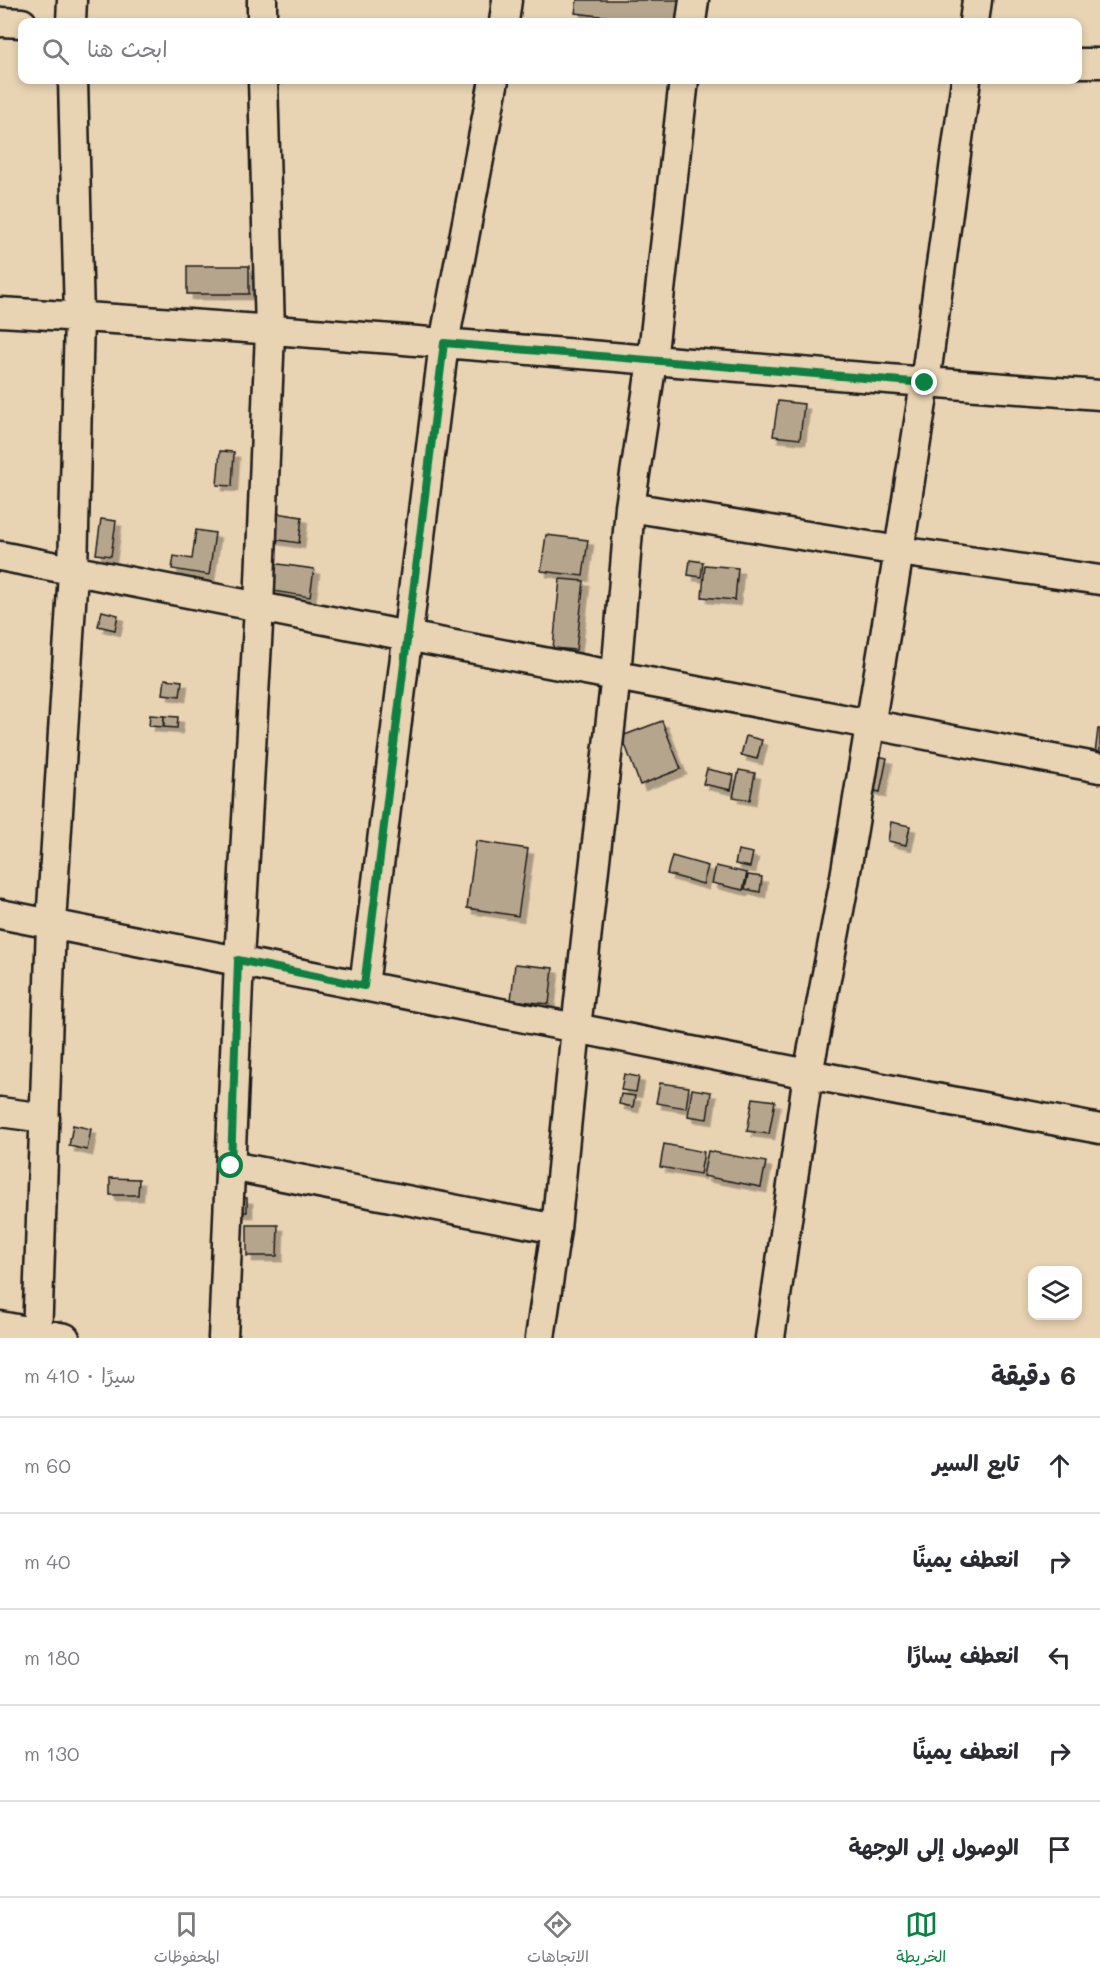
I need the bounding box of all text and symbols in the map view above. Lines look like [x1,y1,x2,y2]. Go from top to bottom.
search box [18,18,1082,84]
text: ابحث هنا [87,34,168,63]
icon: search [39,35,72,68]
route end [911,369,937,395]
route start [217,1152,243,1178]
map controls [1028,1266,1082,1320]
button: layers [1028,1266,1082,1320]
text: 6 دقيقة [991,1358,1076,1392]
text: سيرًا · 410 m [24,1362,136,1388]
text: تابع السير [933,1448,1019,1477]
icon: ahead [1043,1449,1076,1482]
text: 60 m [24,1452,71,1478]
text: انعطف يمينًا [913,1544,1019,1573]
icon: right [1043,1545,1076,1578]
text: 40 m [24,1548,70,1574]
text: انعطف يسارًا [907,1640,1019,1669]
icon: left [1043,1641,1076,1674]
text: 180 m [24,1644,80,1670]
text: انعطف يمينًا [913,1736,1019,1765]
icon: right [1043,1737,1076,1770]
text: 130 m [24,1740,79,1766]
text: الوصول إلى الوجهة [848,1832,1019,1861]
icon: arrive [1043,1833,1076,1866]
tab: المحفوظات [154,1908,220,1971]
tab: الاتجاهات [527,1908,589,1971]
tab: الخريطة [896,1908,946,1971]

